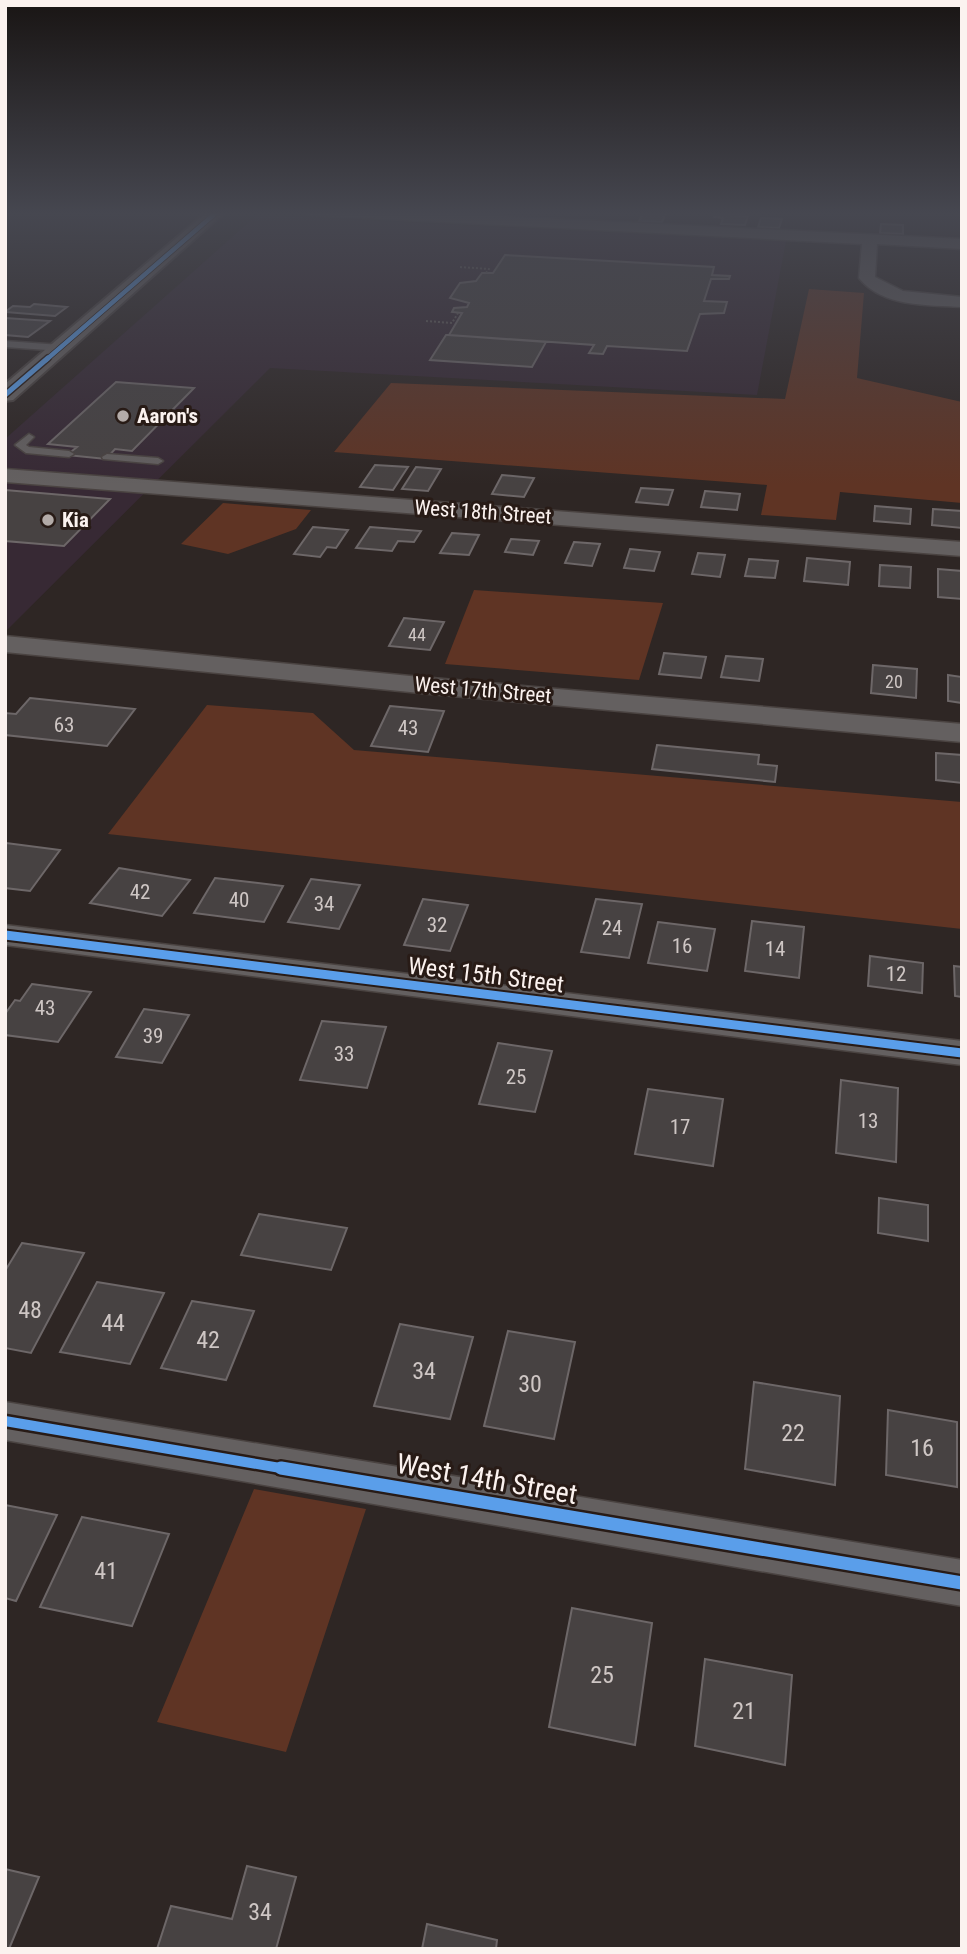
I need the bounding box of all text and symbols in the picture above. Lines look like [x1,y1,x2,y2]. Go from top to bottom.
place label: Aaron's [137,404,198,428]
marker: Aaron's [115,408,131,424]
street label: West 18th Street [414,495,552,529]
place label: Kia [62,508,89,532]
marker: Kia [40,512,56,528]
house number: 44 [408,624,426,645]
house number: 20 [885,671,903,692]
street label: West 17th Street [414,672,552,708]
house number: 63 [54,713,74,737]
house number: 43 [398,716,418,740]
house number: 42 [130,880,150,904]
house number: 40 [229,888,249,912]
house number: 34 [314,892,334,916]
house number: 32 [427,913,447,937]
house number: 24 [602,916,622,940]
house number: 16 [672,934,692,958]
house number: 14 [765,937,785,961]
street label: West 15th Street [406,952,566,998]
house number: 12 [886,962,906,986]
house number: 43 [35,996,55,1020]
house number: 39 [143,1024,163,1048]
house number: 33 [334,1042,354,1066]
house number: 25 [506,1065,526,1089]
house number: 13 [858,1109,878,1133]
house number: 17 [670,1115,690,1139]
house number: 48 [18,1296,42,1324]
house number: 44 [101,1309,125,1337]
house number: 42 [196,1326,220,1354]
house number: 34 [412,1357,436,1385]
house number: 30 [518,1370,542,1398]
house number: 22 [781,1419,805,1447]
house number: 16 [910,1434,934,1462]
street label: West 14th Street [394,1447,580,1511]
house number: 41 [94,1557,118,1585]
house number: 25 [590,1661,614,1689]
house number: 21 [732,1697,756,1725]
house number: 34 [248,1898,272,1926]

